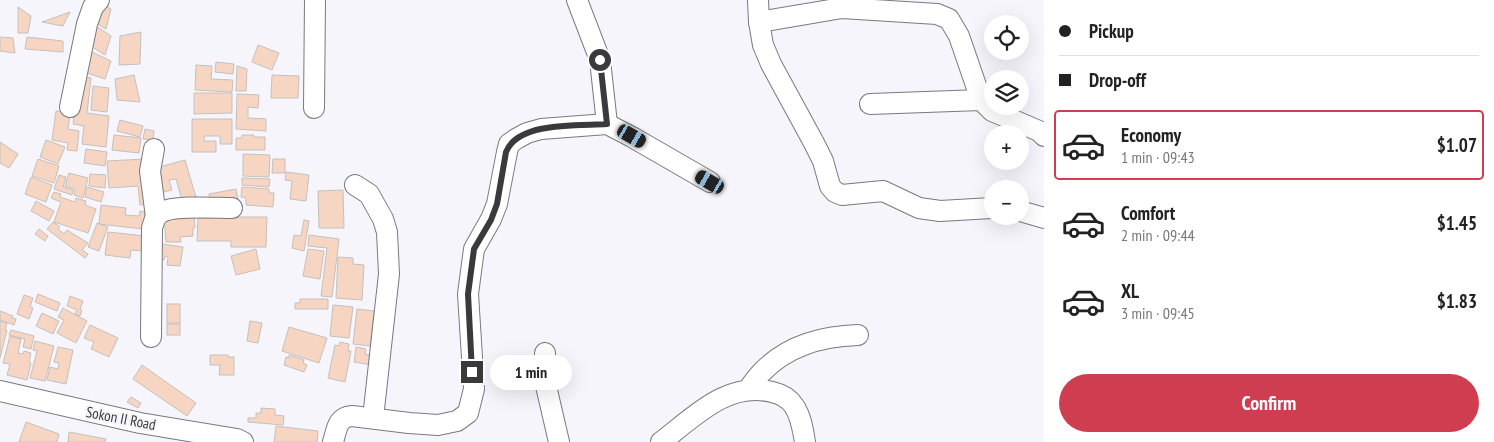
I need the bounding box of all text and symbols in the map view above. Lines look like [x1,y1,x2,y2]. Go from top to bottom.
map controls [984,15,1029,225]
button: locate [984,15,1029,60]
text: Pickup [1089,19,1134,43]
route start [589,49,611,71]
text: Drop-off [1089,68,1146,92]
button: layers [984,70,1029,115]
car [615,122,648,150]
icon: car [1061,123,1106,168]
text: Economy [1121,123,1181,147]
button: + [984,125,1029,170]
text: $1.07 [1437,133,1477,157]
text: 1 min · 09:43 [1121,147,1195,167]
car [693,168,726,196]
button: − [984,180,1029,225]
icon: car [1061,201,1106,246]
text: Comfort [1121,201,1175,225]
text: $1.45 [1437,211,1477,235]
text: 2 min · 09:44 [1121,225,1195,245]
icon: car [1061,279,1106,324]
text: XL [1121,279,1139,303]
text: $1.83 [1437,289,1477,313]
text: 3 min · 09:45 [1121,303,1195,323]
callout: 1 min [490,354,572,390]
route end [461,361,483,383]
text: 1 min [515,362,547,382]
button: Confirm [1059,374,1479,432]
street label: Sokon II Road [85,402,157,434]

